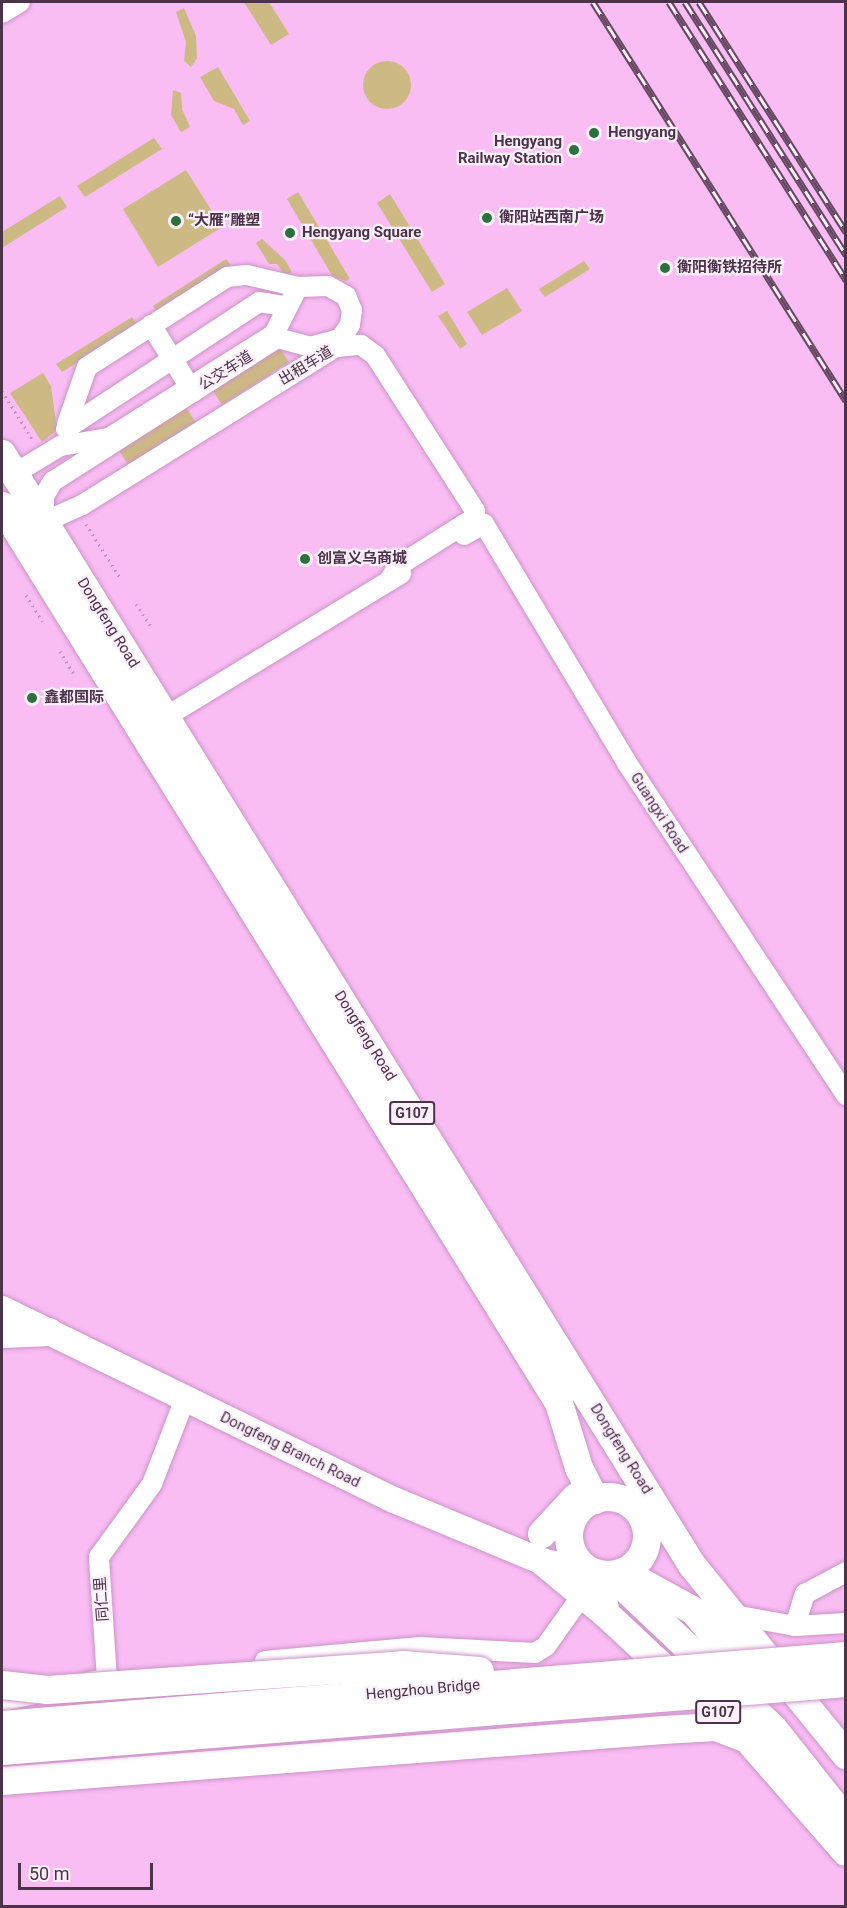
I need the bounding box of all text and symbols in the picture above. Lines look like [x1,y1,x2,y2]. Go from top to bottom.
marker: Hengyang [585,124,603,142]
place label: Hengyang [608,124,676,142]
place label: Hengyang Railway Station [458,132,562,167]
marker: Hengyang Railway Station [567,143,581,157]
place label: 衡阳站西南广场 [499,209,604,227]
marker: 衡阳站西南广场 [480,211,494,225]
place label: “大雁”雕塑 [188,212,260,230]
marker: “大雁”雕塑 [169,214,183,228]
place label: Hengyang Square [302,224,421,242]
marker: Hengyang Square [283,226,297,240]
place label: 衡阳衡铁招待所 [677,259,782,277]
marker: 衡阳衡铁招待所 [658,261,672,275]
street label: 出租车道 [276,343,336,389]
street label: 公交车道 [196,347,256,395]
place label: 创富义乌商城 [317,550,407,568]
marker: 创富义乌商城 [298,552,312,566]
street label: Dongfeng Road [73,575,143,671]
place label: 鑫都国际 [44,689,104,707]
marker: 鑫都国际 [25,691,39,705]
street label: Guangxi Road [626,769,692,857]
street label: Dongfeng Road [330,988,400,1084]
road number: G107 [388,1102,436,1124]
street label: Dongfeng Road [586,1401,656,1497]
street label: Dongfeng Branch Road [217,1408,363,1492]
street label: 同仁里 [91,1576,113,1622]
street label: Hengzhou Bridge [365,1676,481,1704]
road number: G107 [694,1701,742,1723]
scale bar [21,1851,156,1889]
text: 50 m [29,1863,69,1884]

